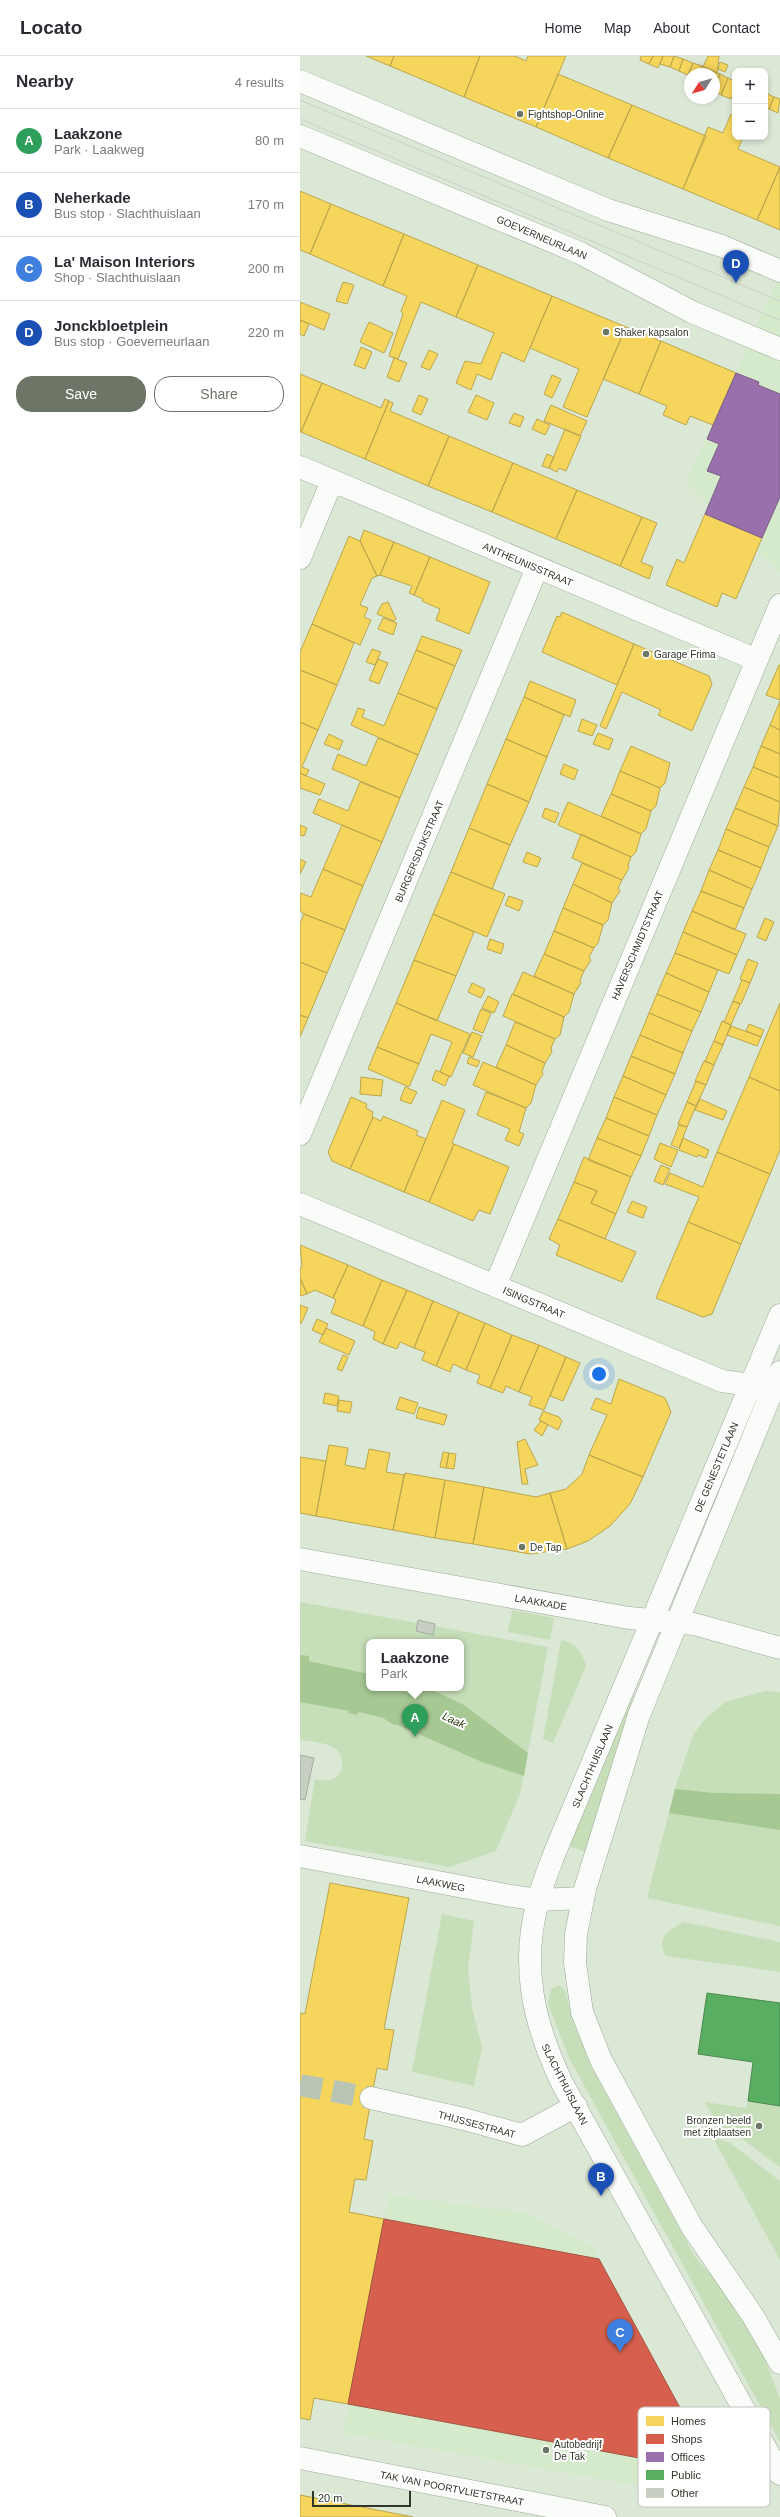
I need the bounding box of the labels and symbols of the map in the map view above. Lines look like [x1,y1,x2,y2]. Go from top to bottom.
north arrow [684,68,720,104]
marker: Fightshop-Online [515,109,525,119]
place label: Fightshop-Online [528,109,605,120]
street label: GOEVERNEURLAAN [495,213,589,262]
pin: D [723,250,749,283]
marker: Shaker kapsalon [601,327,611,337]
place label: Shaker kapsalon [614,327,689,338]
street label: ANTHEUNISSTRAAT [481,541,574,588]
marker: Garage Frima [641,649,651,659]
place label: Garage Frima [654,649,716,660]
street label: BURGERSDIJKSTRAAT [393,798,446,904]
street label: HAVERSCHMIDTSTRAAT [609,889,666,1002]
street label: ISINGSTRAAT [501,1285,566,1320]
your location [589,1364,609,1384]
street label: DE GENESTETLAAN [693,1421,740,1514]
marker: De Tap [517,1542,527,1552]
place label: De Tap [530,1542,562,1553]
street label: LAAKKADE [514,1592,568,1613]
pin: A [402,1704,428,1737]
water label: Laak [441,1710,468,1731]
street label: SLACHTHUISLAAN [570,1723,615,1810]
street label: LAAKWEG [416,1873,466,1894]
street label: SLACHTHUISLAAN [539,2042,590,2127]
street label: THIJSSESTRAAT [437,2109,517,2140]
place label: Bronzen beeld met zitplaatsen [684,2115,751,2138]
marker: Bronzen beeld met zitplaatsen [754,2121,764,2131]
pin: B [588,2163,614,2196]
pin: C [607,2319,633,2352]
legend [638,2407,770,2507]
text: Homes [671,2415,706,2427]
text: Shops [671,2433,703,2445]
place label: Autobedrijf De Tak [554,2439,602,2462]
marker: Autobedrijf De Tak [541,2445,551,2455]
text: Offices [671,2451,706,2463]
street label: TAK VAN POORTVLIETSTRAAT [379,2469,525,2508]
text: Public [671,2469,701,2481]
text: Other [671,2487,699,2499]
scale bar [312,2489,411,2508]

